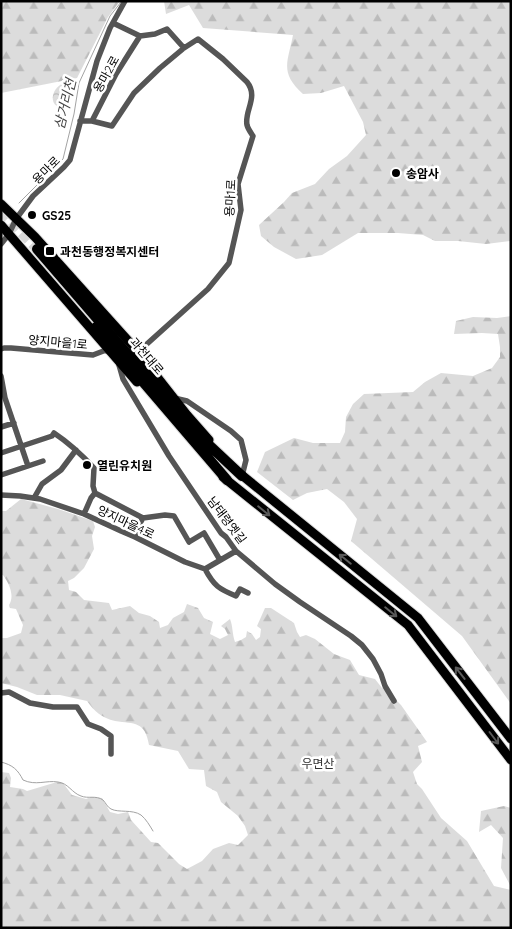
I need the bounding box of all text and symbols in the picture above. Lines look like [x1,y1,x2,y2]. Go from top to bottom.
street label: 용마2로 [90,53,122,95]
water label: 삼거리천 [50,76,80,131]
street label: 용마로 [29,153,63,187]
place label: 송암사 [406,166,439,181]
marker: 송암사 [390,167,402,179]
street label: 용마1로 [222,179,238,217]
place label: GS25 [42,208,71,223]
marker: GS25 [26,209,38,221]
place label: 과천동행정복지센터 [60,244,159,259]
marker: 과천동행정복지센터 [44,245,56,257]
street label: 양지마을1로 [28,332,88,352]
street label: 과천대로 [127,334,167,378]
place label: 열린유치원 [97,458,152,473]
marker: 열린유치원 [81,459,93,471]
street label: 남태령옛길 [204,493,250,547]
street label: 양지마을4로 [95,502,157,542]
one-way arrow [257,506,271,516]
one-way arrow [339,554,352,565]
one-way arrow [385,607,398,618]
one-way arrow [454,667,465,680]
one-way arrow [488,731,499,744]
park label: 우면산 [301,756,335,771]

